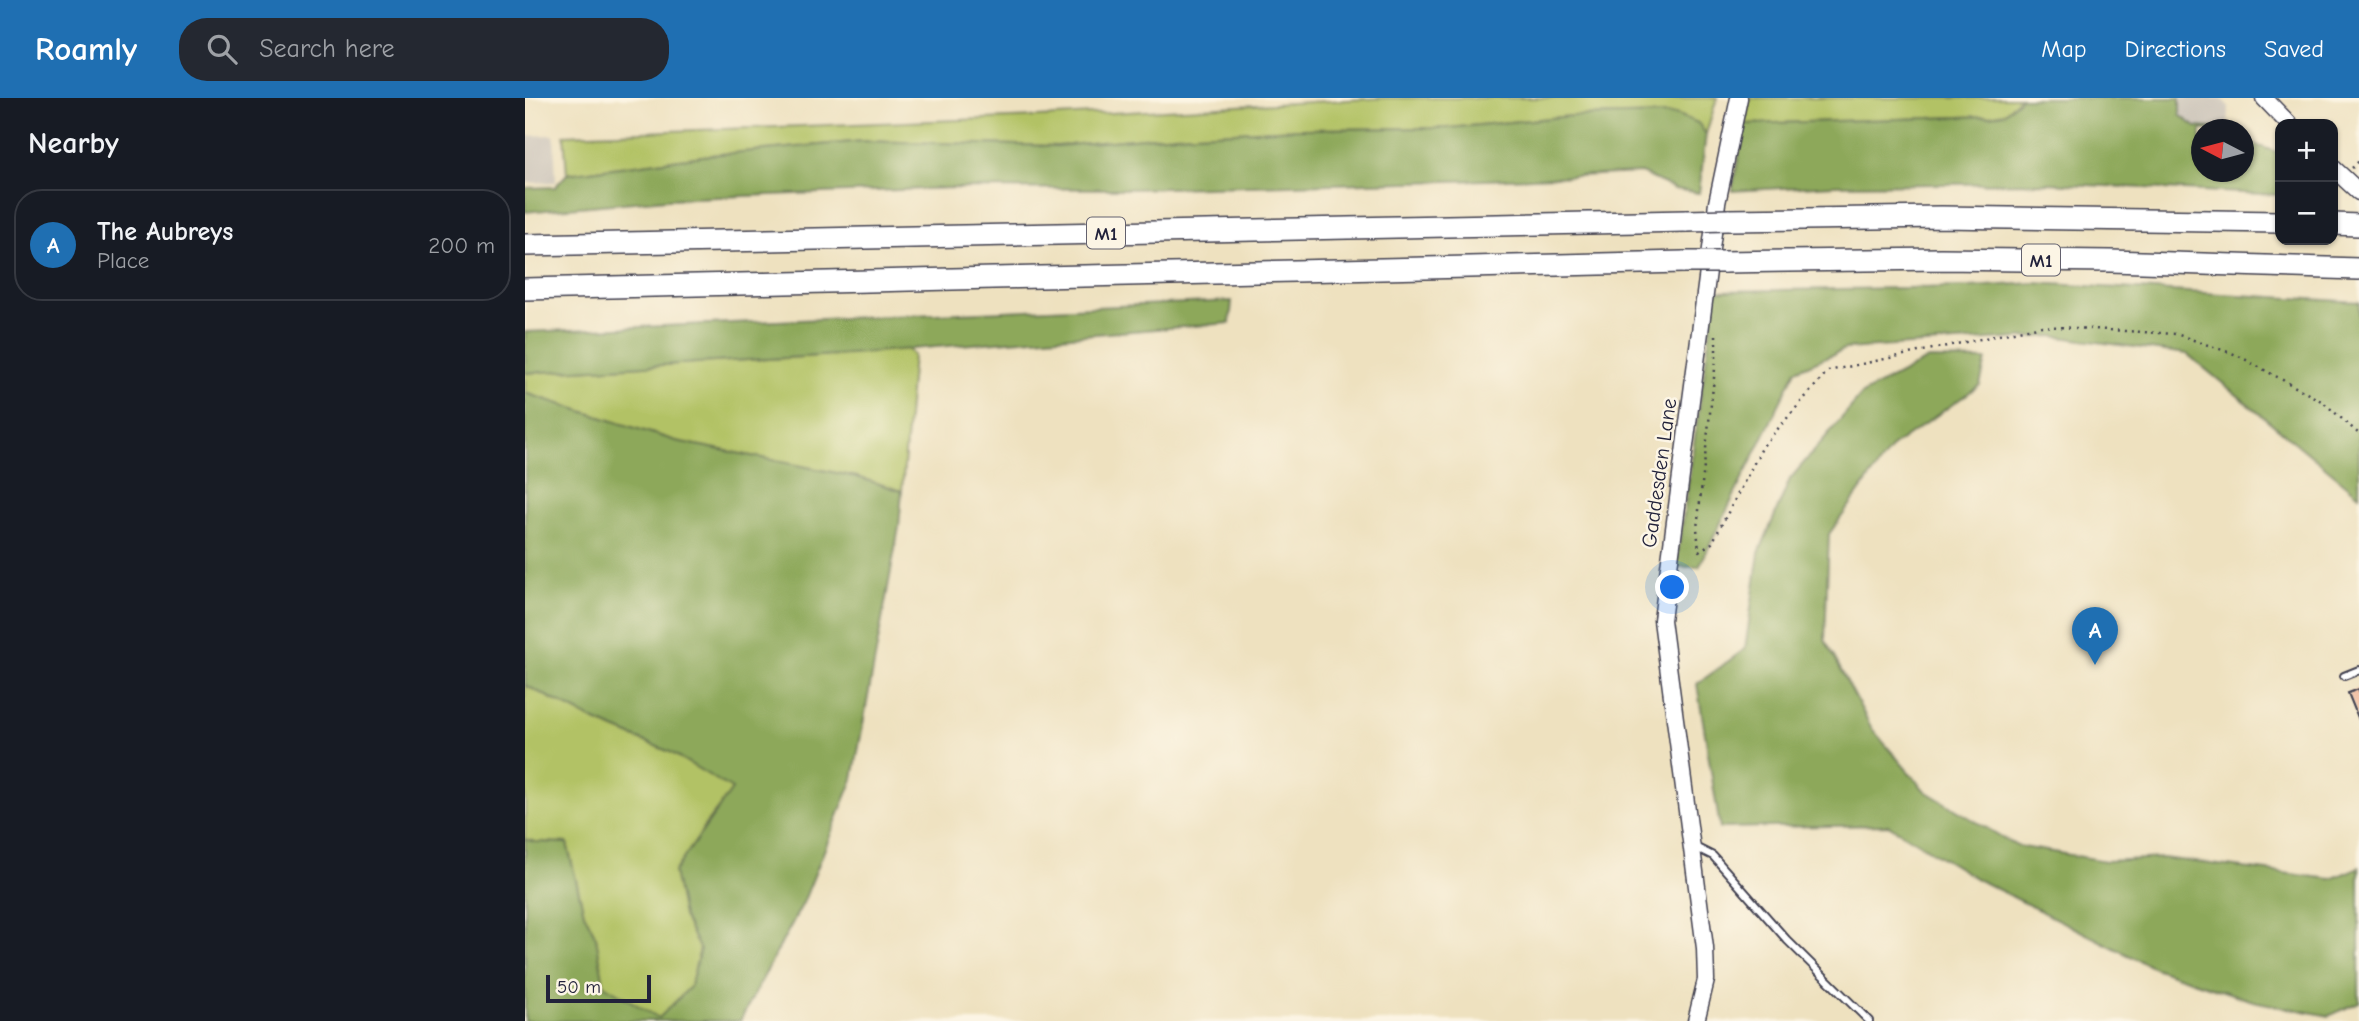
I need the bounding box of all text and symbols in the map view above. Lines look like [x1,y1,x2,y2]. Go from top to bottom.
search box [179,18,669,81]
text: Roamly [35,30,137,68]
icon: search [203,30,241,68]
text: Search here [259,34,395,64]
text: Map [2041,35,2087,63]
text: Directions [2125,35,2226,63]
text: Saved [2264,35,2324,63]
north arrow [2191,119,2254,182]
map controls [2275,119,2338,245]
button: + [2275,119,2338,182]
text: Nearby [28,126,119,161]
button: − [2275,182,2338,245]
text: The Aubreys [97,217,233,247]
road number: M1 [1087,217,1125,248]
text: A [47,232,59,259]
text: 200 m [428,232,495,259]
road number: M1 [2022,244,2060,276]
text: Place [97,247,149,274]
street label: Gaddesden Lane [1637,397,1681,549]
your location [1655,570,1689,604]
pin: A [2072,607,2118,665]
scale bar [546,972,651,1004]
text: 50 m [557,976,601,998]

